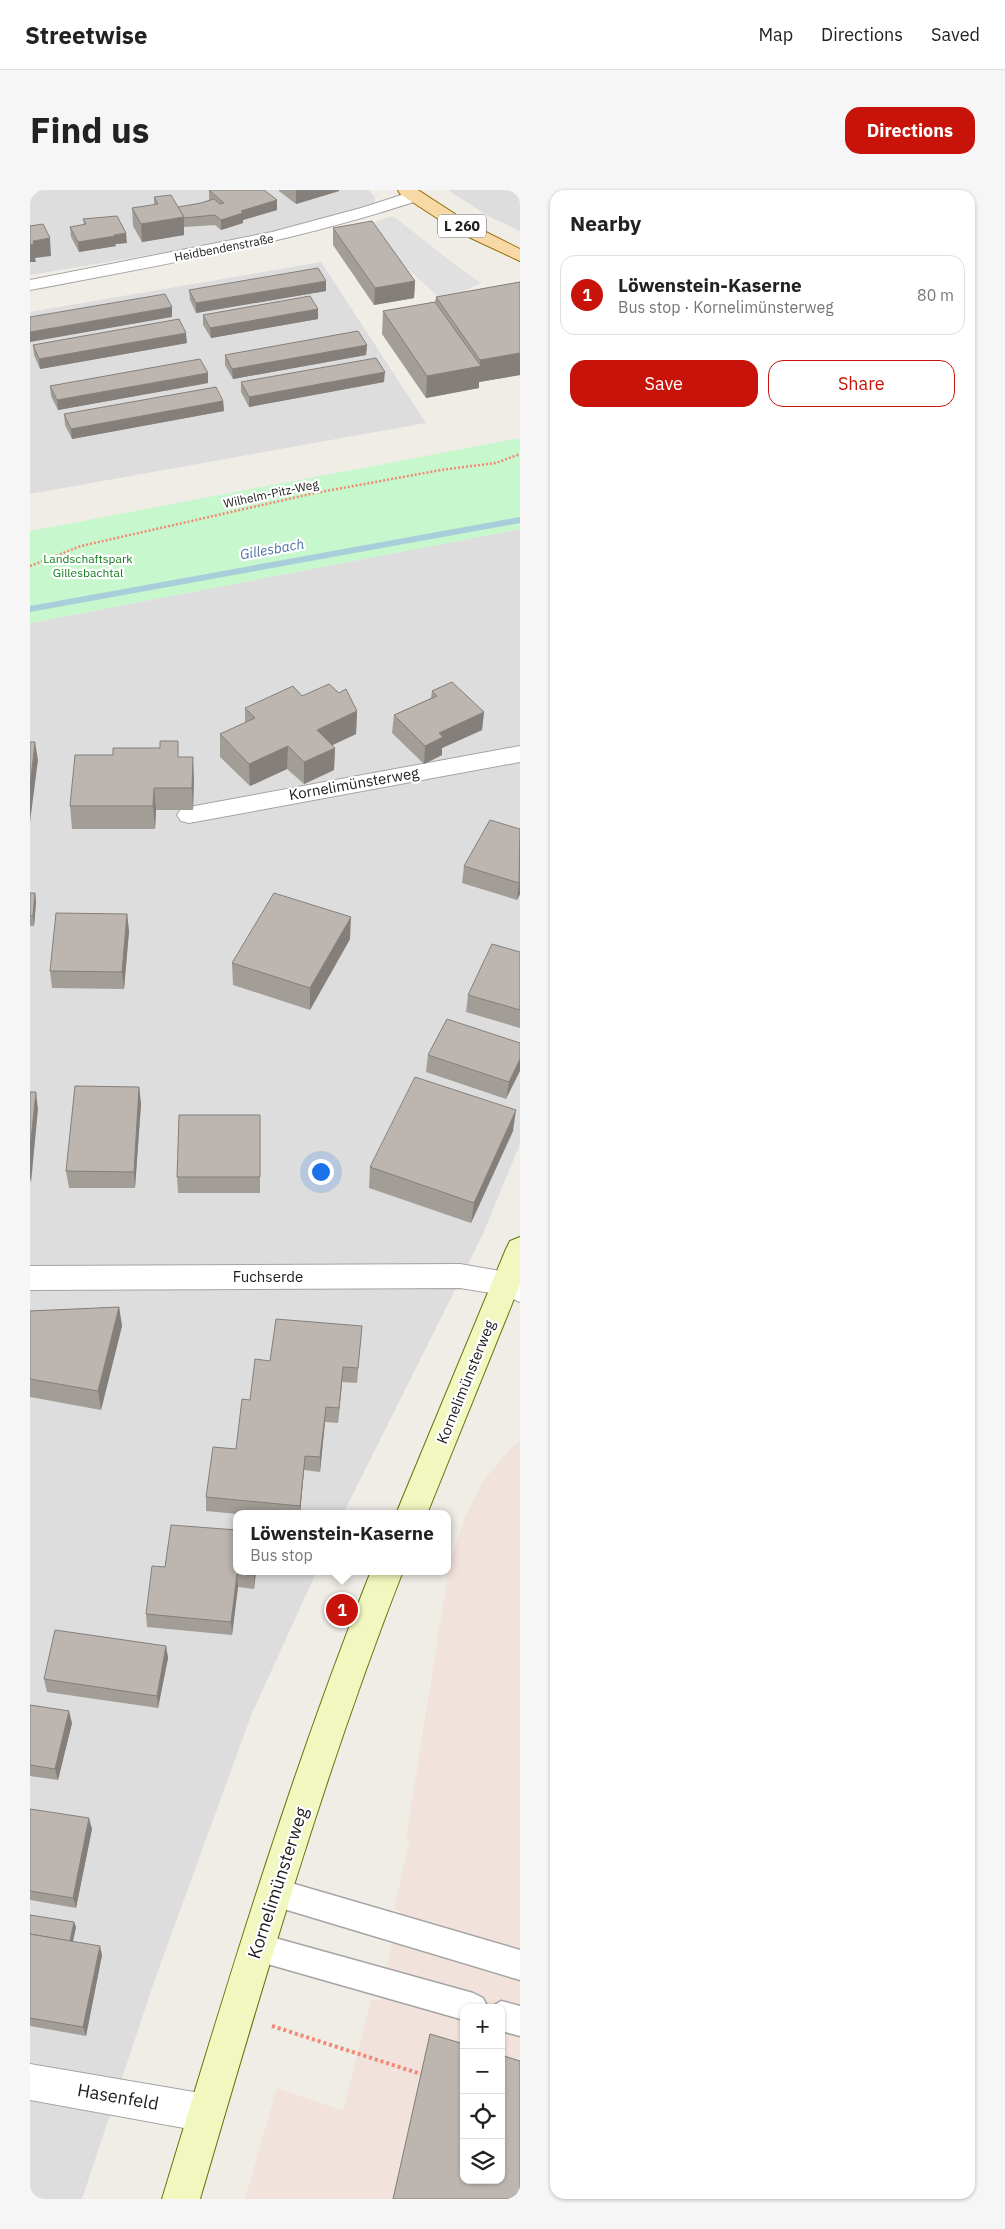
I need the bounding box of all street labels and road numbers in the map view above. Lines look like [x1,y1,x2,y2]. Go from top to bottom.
road number: L 260 [438,214,486,238]
street label: Heidbendenstraße [173,230,275,264]
street label: Wilhelm-Pitz-Weg [222,476,320,511]
street label: Kornelimünsterweg [287,763,420,804]
street label: Fuchserde [233,1267,303,1286]
street label: Kornelimünsterweg [432,1317,499,1446]
street label: Kornelimünsterweg [242,1804,313,1961]
street label: Hasenfeld [76,2078,161,2115]

